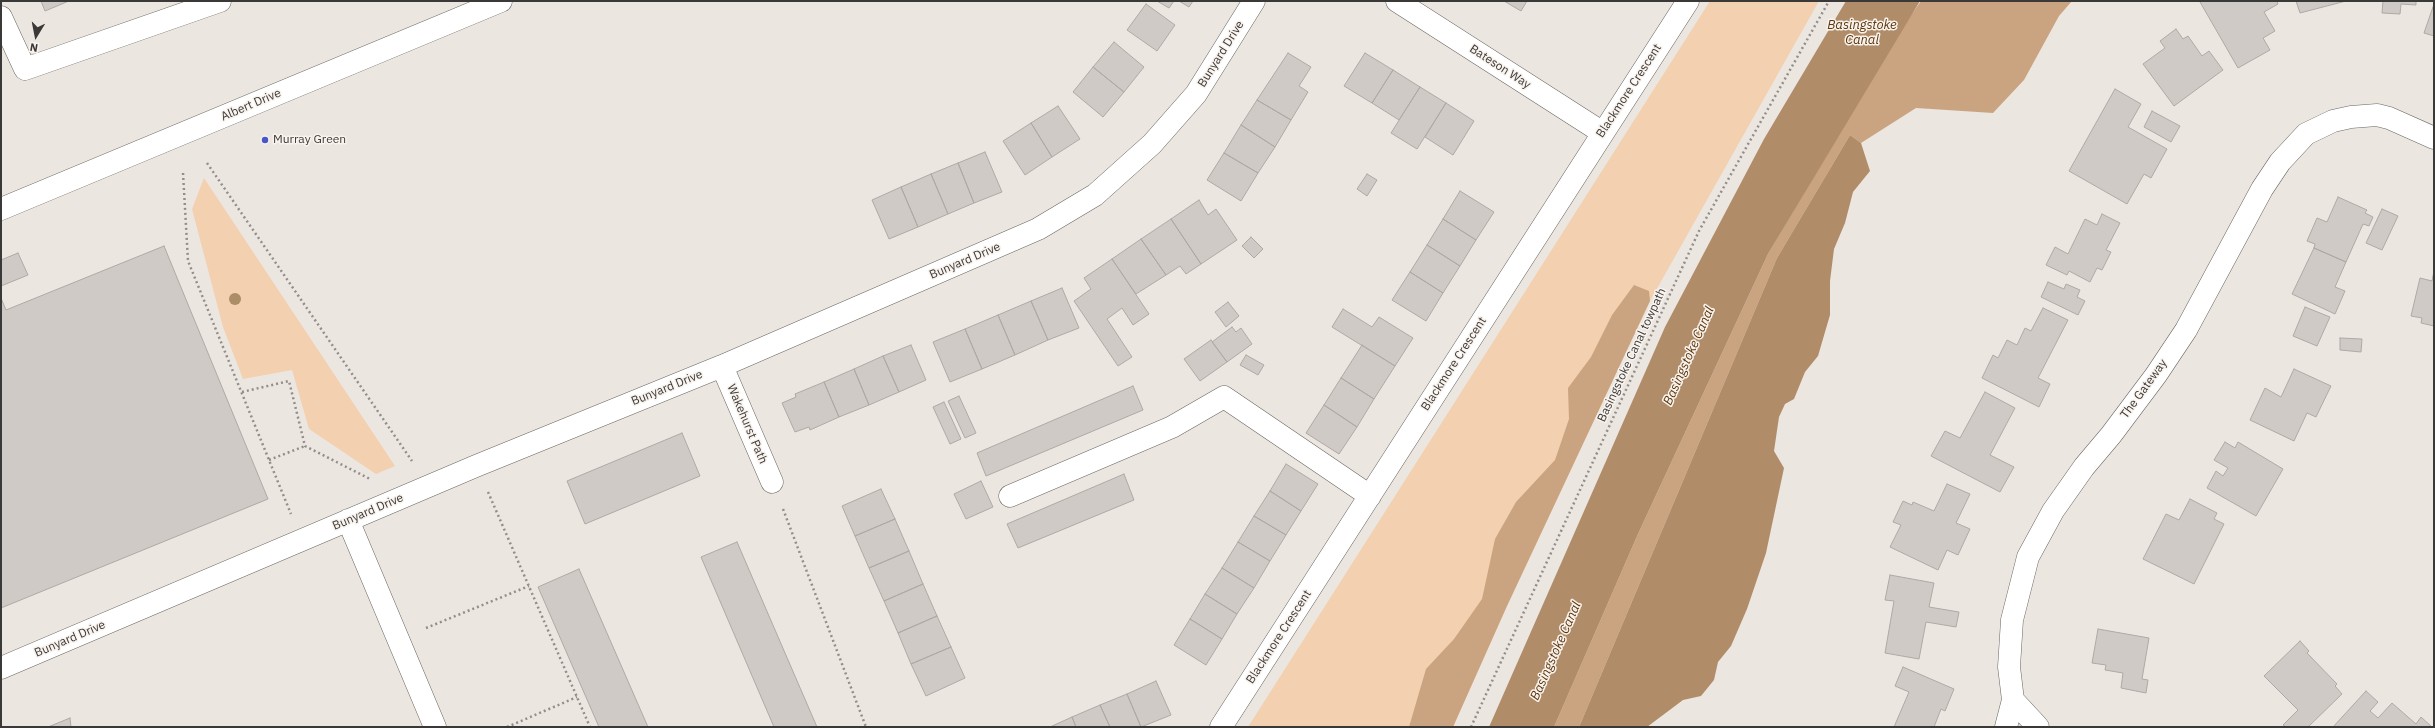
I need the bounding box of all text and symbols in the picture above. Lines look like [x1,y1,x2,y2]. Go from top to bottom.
north arrow [16,16,56,56]
water label: Basingstoke Canal [1827,17,1897,48]
street label: Bunyard Drive [1195,18,1247,90]
text: N [29,40,39,55]
street label: Bateson Way [1467,42,1533,92]
street label: Blackmore Crescent [1593,42,1665,140]
street label: Albert Drive [219,86,283,124]
place label: Murray Green [273,133,346,147]
marker: Murray Green [260,135,270,145]
street label: Bunyard Drive [927,240,1003,282]
street label: Basingstoke Canal towpath [1595,286,1669,424]
water label: Basingstoke Canal [1660,304,1718,408]
street label: Blackmore Crescent [1418,315,1490,413]
street label: The Gateway [2118,356,2170,422]
street label: Bunyard Drive [629,367,705,409]
street label: Wakehurst Path [724,382,770,466]
street label: Bunyard Drive [330,491,406,533]
street label: Blackmore Crescent [1243,588,1315,686]
water label: Basingstoke Canal [1527,599,1585,703]
street label: Bunyard Drive [32,618,108,660]

